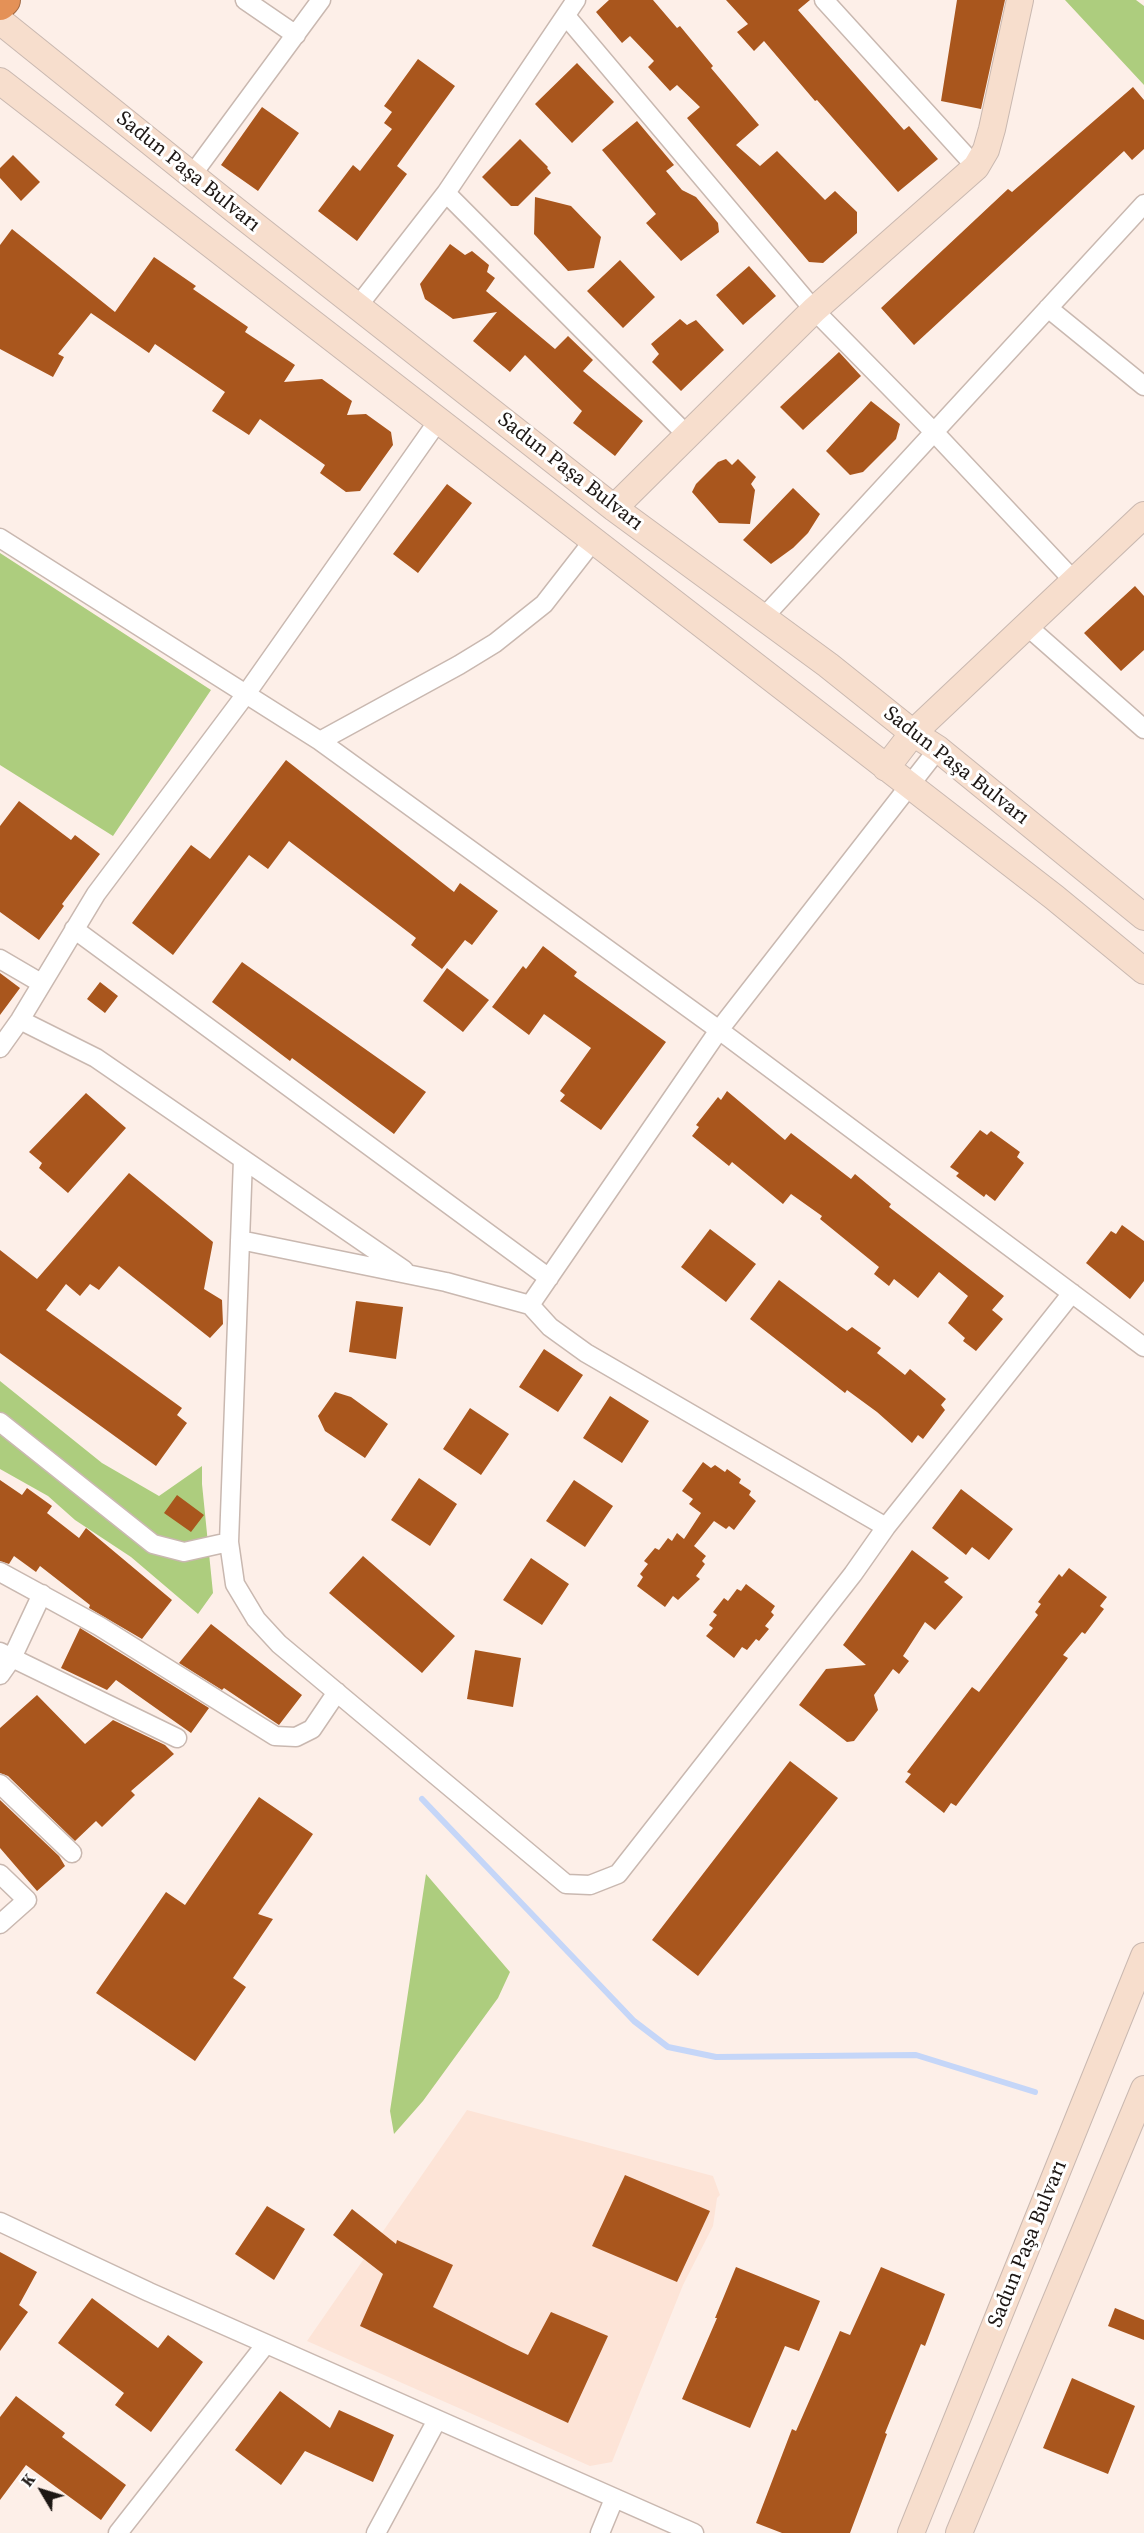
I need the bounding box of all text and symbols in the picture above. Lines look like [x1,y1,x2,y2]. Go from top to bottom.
street label: Sadun Paşa Bulvarı [111,106,265,238]
street label: Sadun Paşa Bulvarı [492,407,648,537]
street label: Sadun Paşa Bulvarı [878,701,1034,831]
street label: Sadun Paşa Bulvarı [983,2157,1073,2331]
north arrow [12,2461,72,2521]
text: K [16,2469,40,2491]

